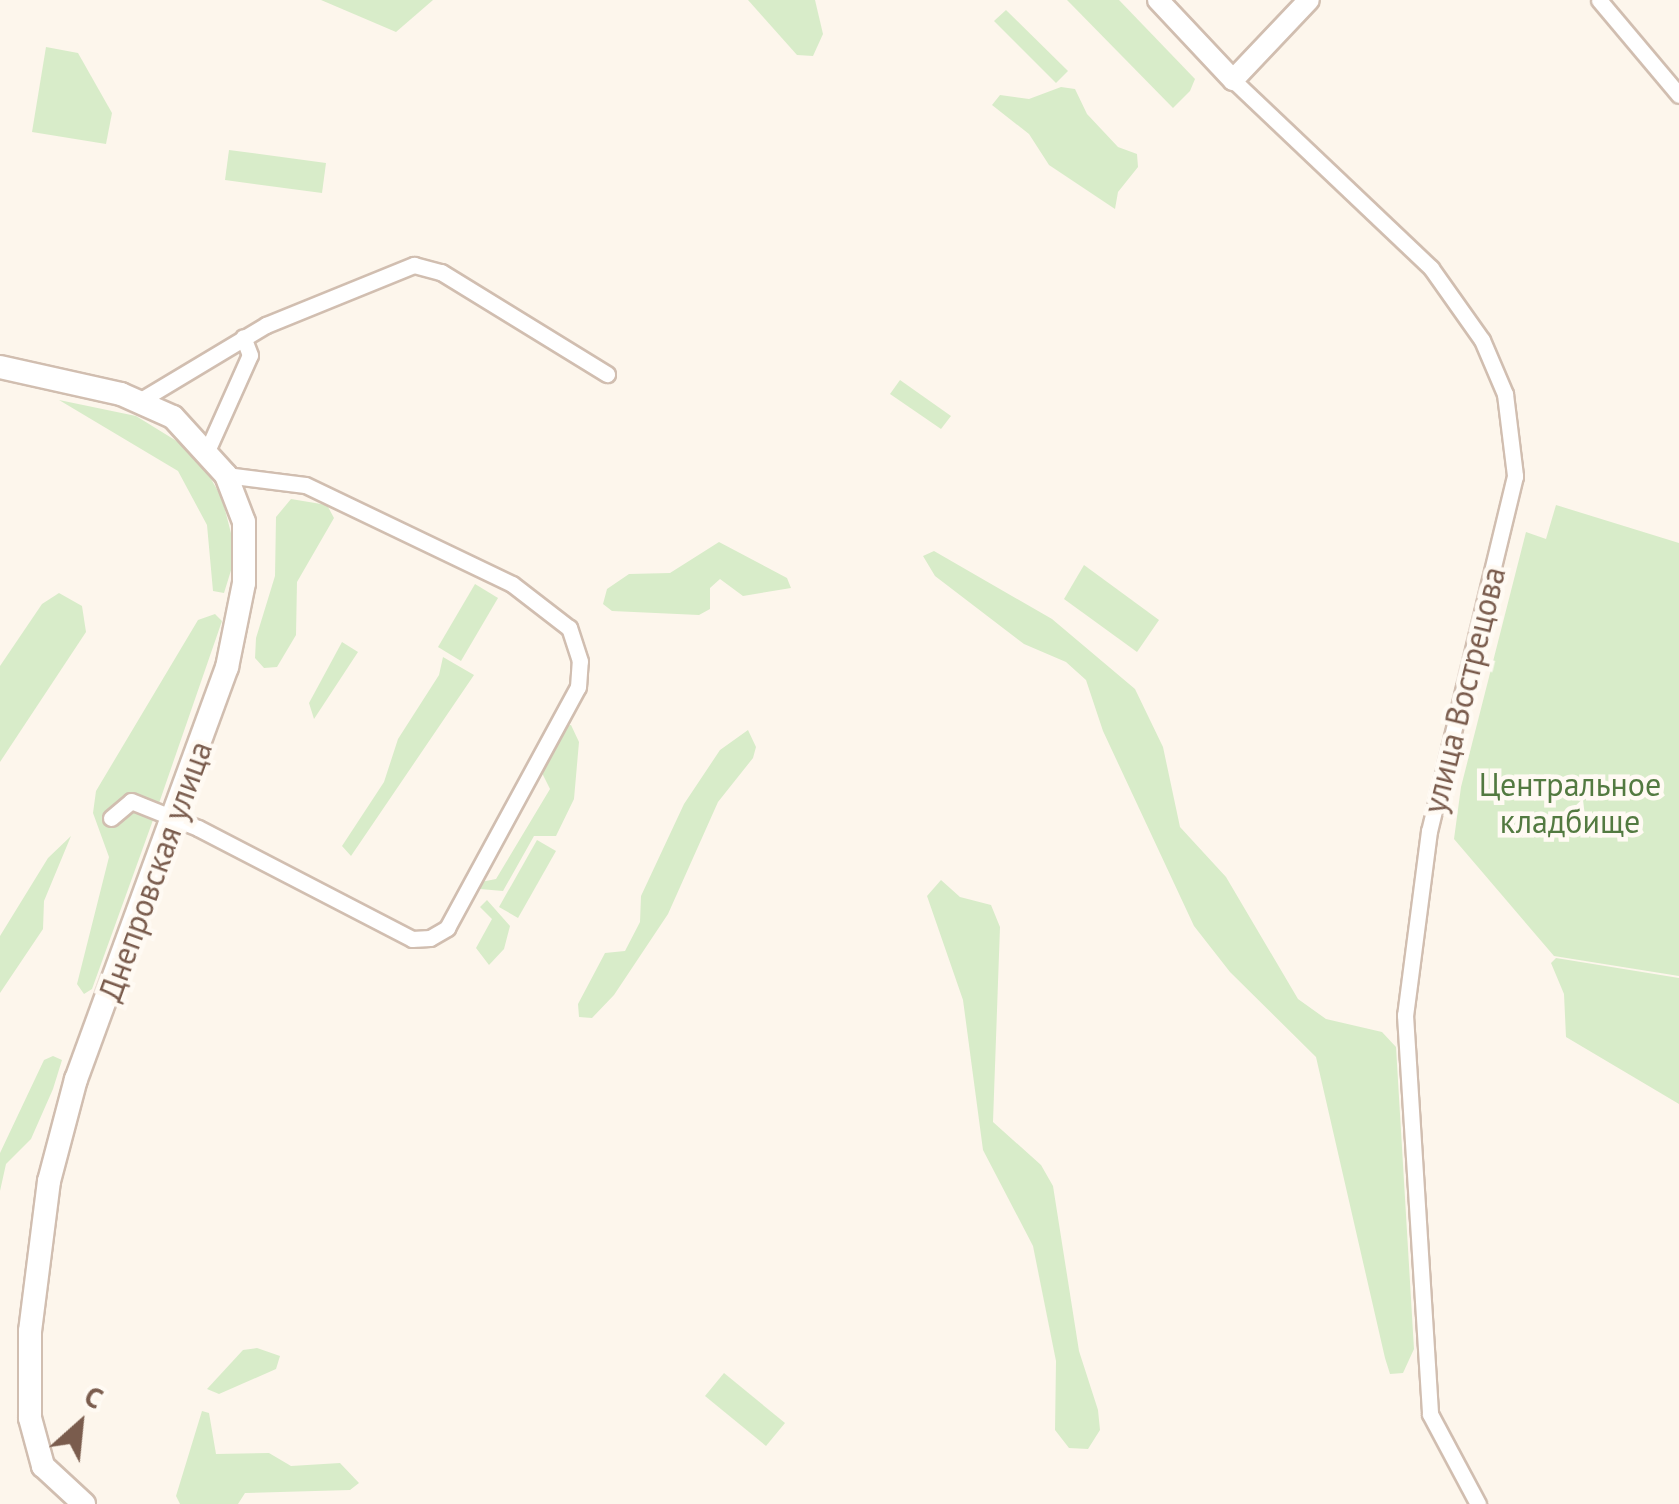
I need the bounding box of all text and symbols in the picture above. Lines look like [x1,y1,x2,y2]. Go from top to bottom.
street label: улица Вострецова [1415,563,1513,817]
street label: Днепровская улица [90,736,220,1006]
park label: Центральное кладбище [1479,766,1661,841]
north arrow [30,1374,130,1474]
text: С [78,1377,109,1417]

